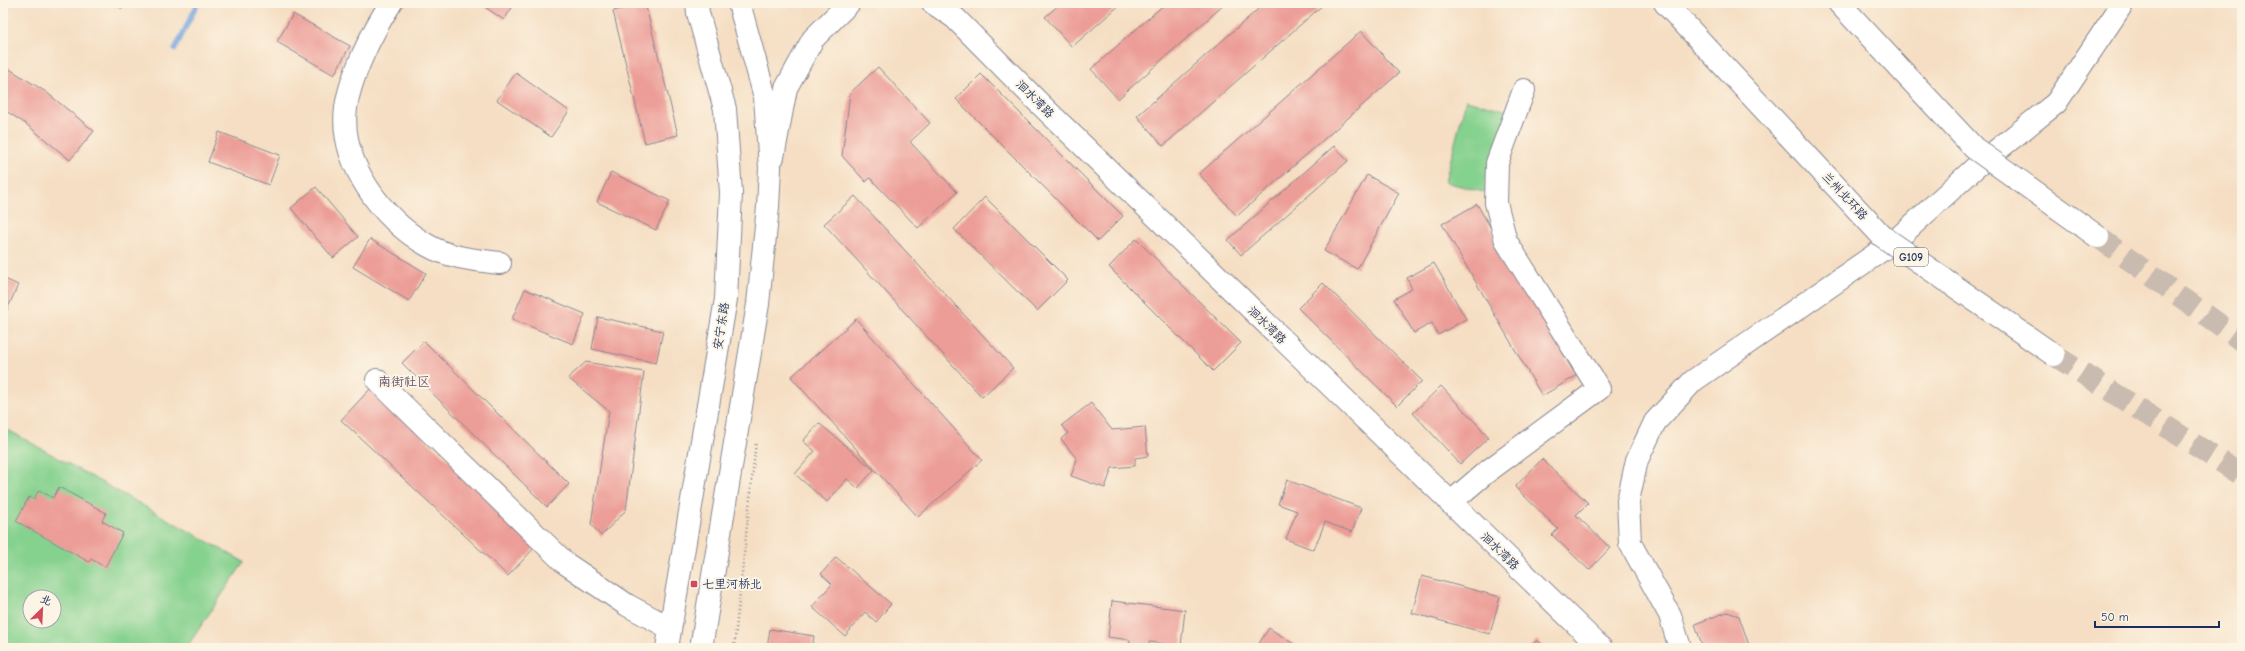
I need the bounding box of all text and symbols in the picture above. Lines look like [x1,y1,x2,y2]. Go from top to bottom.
street label: 洄水湾路 [1013,77,1057,121]
street label: 兰州北环路 [1819,169,1871,223]
road number: G109 [1894,248,1928,266]
street label: 安宁东路 [710,301,732,351]
street label: 洄水湾路 [1245,303,1289,347]
district label: 南街社区 [378,374,430,389]
street label: 洄水湾路 [1478,529,1522,573]
place label: 七里河桥北 [702,577,762,591]
marker: 七里河桥北 [689,579,699,589]
north arrow [22,589,62,629]
text: 北 [38,592,54,608]
scale bar [2095,603,2219,629]
text: 50 m [2101,610,2129,624]

